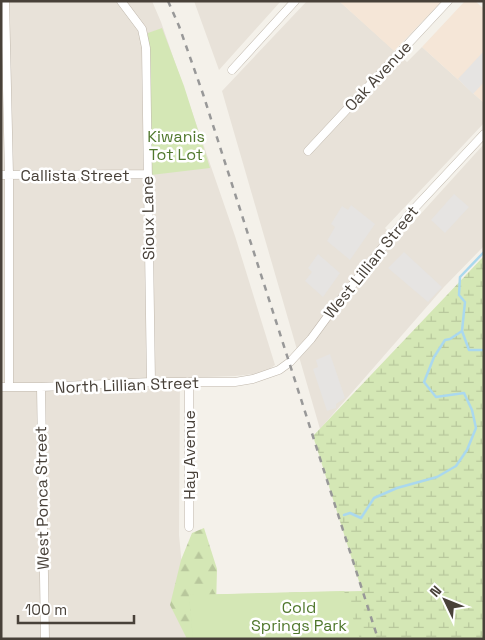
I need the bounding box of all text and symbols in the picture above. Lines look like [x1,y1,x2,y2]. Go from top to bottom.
street label: Oak Avenue [340,36,416,116]
park label: Kiwanis Tot Lot [147,126,205,165]
street label: Callista Street [21,165,130,186]
street label: Sioux Lane [137,176,159,260]
street label: West Lillian Street [319,201,423,323]
street label: North Lillian Street [55,372,199,398]
street label: Hay Avenue [179,410,200,500]
street label: West Ponca Street [30,426,54,570]
north arrow [420,575,470,625]
text: N [426,582,445,601]
scale bar [18,592,134,624]
park label: Cold Springs Park [251,597,347,636]
text: 100 m [25,600,67,619]

